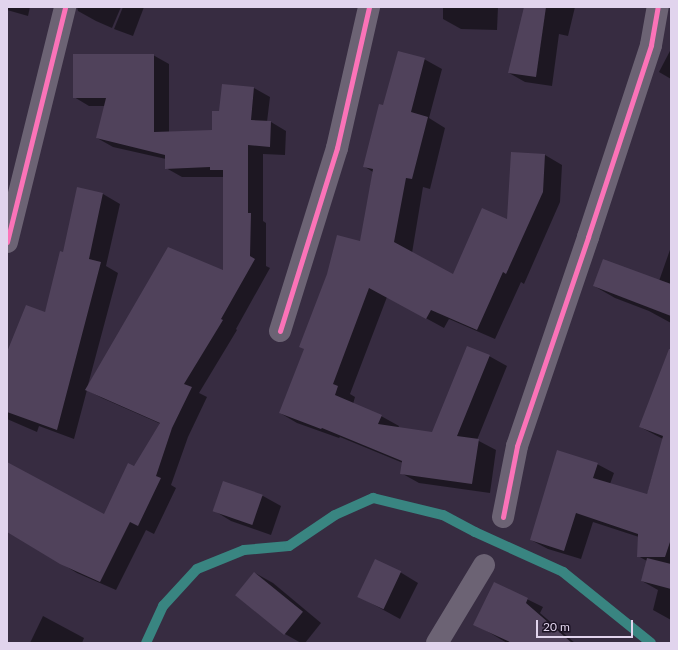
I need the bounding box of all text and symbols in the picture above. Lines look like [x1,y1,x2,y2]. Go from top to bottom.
scale bar [538,612,635,638]
text: 20 m [543,619,570,634]

